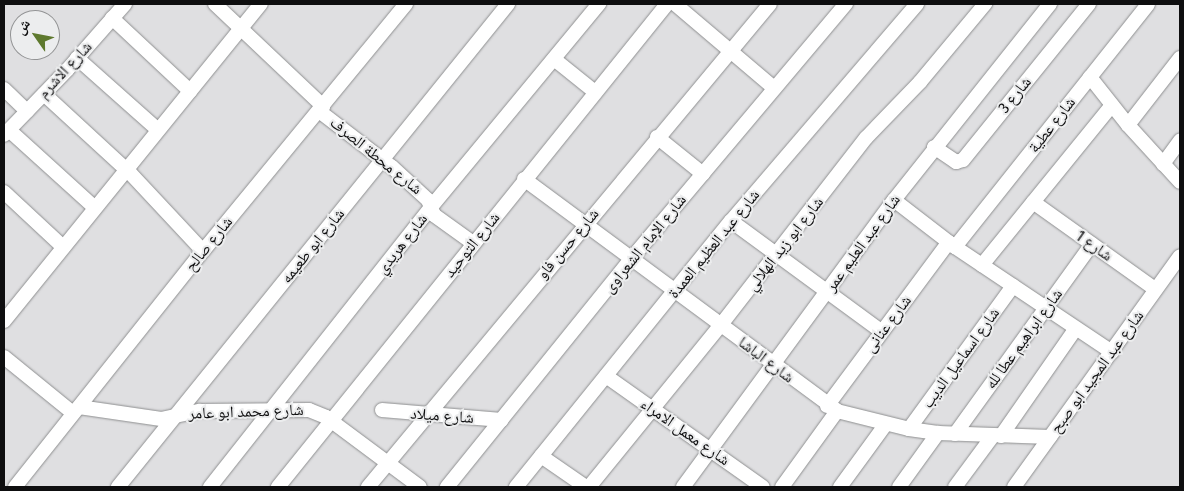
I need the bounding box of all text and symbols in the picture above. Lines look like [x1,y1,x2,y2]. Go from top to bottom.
north arrow [10,10,60,60]
text: ش [12,16,34,38]
street label: شارع الاشرم [34,37,96,103]
street label: شارع 3 [995,73,1035,117]
street label: شارع عطية [1024,93,1080,157]
street label: شارع محطة الصرف [326,113,426,199]
street label: شارع عبد العظيم العمدة [664,186,764,302]
street label: شارع الإمام الشعراوى [599,191,691,297]
street label: شارع عبد العليم عمر [821,191,905,295]
street label: شارع ابو زيد الهلالي [742,193,828,295]
street label: شارع ابو طعيمه [277,205,349,287]
street label: شارع حسن فاو [533,205,603,283]
street label: شارع التوحيد [440,209,504,281]
street label: شارع هريدي [372,210,432,278]
street label: شارع صالح [181,213,237,275]
street label: شارع 1 [1072,227,1116,265]
street label: شارع ابراهيم عطا لله [981,285,1067,393]
street label: شارع عنانى [860,292,916,356]
street label: شارع اسماعيل الديب [918,304,1004,412]
street label: شارع عبد المجيد ابو صبح [1046,307,1148,437]
street label: شارع الباشا [734,333,798,387]
street label: شارع معمل الامراء [637,394,733,470]
street label: شارع محمد ابو عامر [188,400,304,424]
street label: شارع ميلاد [410,404,474,428]

